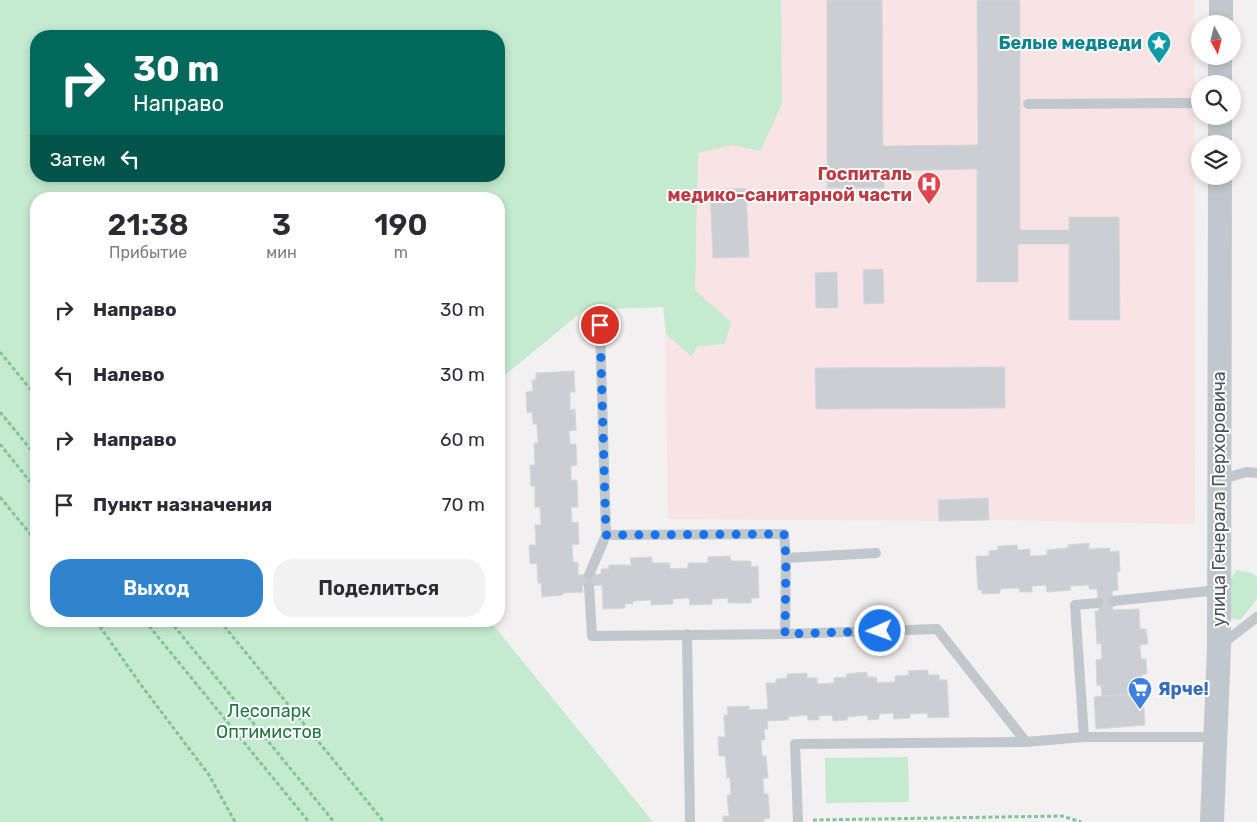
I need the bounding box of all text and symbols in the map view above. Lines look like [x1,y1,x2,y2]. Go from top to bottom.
north arrow [1191,15,1241,65]
map controls [1191,15,1241,185]
place icon: Белые медведи [1146,30,1172,64]
place label: Белые медведи [999,32,1142,54]
text: 30 m [133,48,219,90]
icon: right [50,50,115,115]
button: search [1191,75,1241,125]
text: Направо [133,90,224,117]
button: layers [1191,135,1241,185]
icon: left [116,145,144,173]
text: Затем [50,148,106,171]
place label: Госпиталь медико-санитарной части [668,163,912,206]
hospital icon: Госпиталь медико-санитарной части [916,171,942,205]
text: 21:38 [108,207,189,243]
text: 3 [272,207,291,243]
text: 190 [374,207,427,243]
text: Прибытие [109,243,187,262]
text: мин [266,243,297,262]
text: m [394,243,408,262]
icon: right [50,296,78,324]
text: Направо [93,298,177,321]
text: 30 m [440,298,485,321]
pin [579,304,621,346]
icon: arrive [586,311,614,339]
icon: left [50,361,78,389]
text: Налево [93,363,165,386]
text: 30 m [440,363,485,386]
street label: улица Генерала Перхоровича [1208,371,1230,627]
icon: right [50,426,78,454]
text: Направо [93,428,177,451]
text: 60 m [440,428,485,451]
icon: arrive [50,491,78,519]
text: Пункт назначения [93,493,272,516]
text: 70 m [442,493,485,516]
button: Выход [50,559,263,617]
button: Поделиться [273,559,485,617]
position arrow [853,604,905,656]
supermarket icon: Ярче! [1127,676,1153,710]
place label: Ярче! [1158,678,1209,700]
park label: Лесопарк Оптимистов [216,700,322,743]

